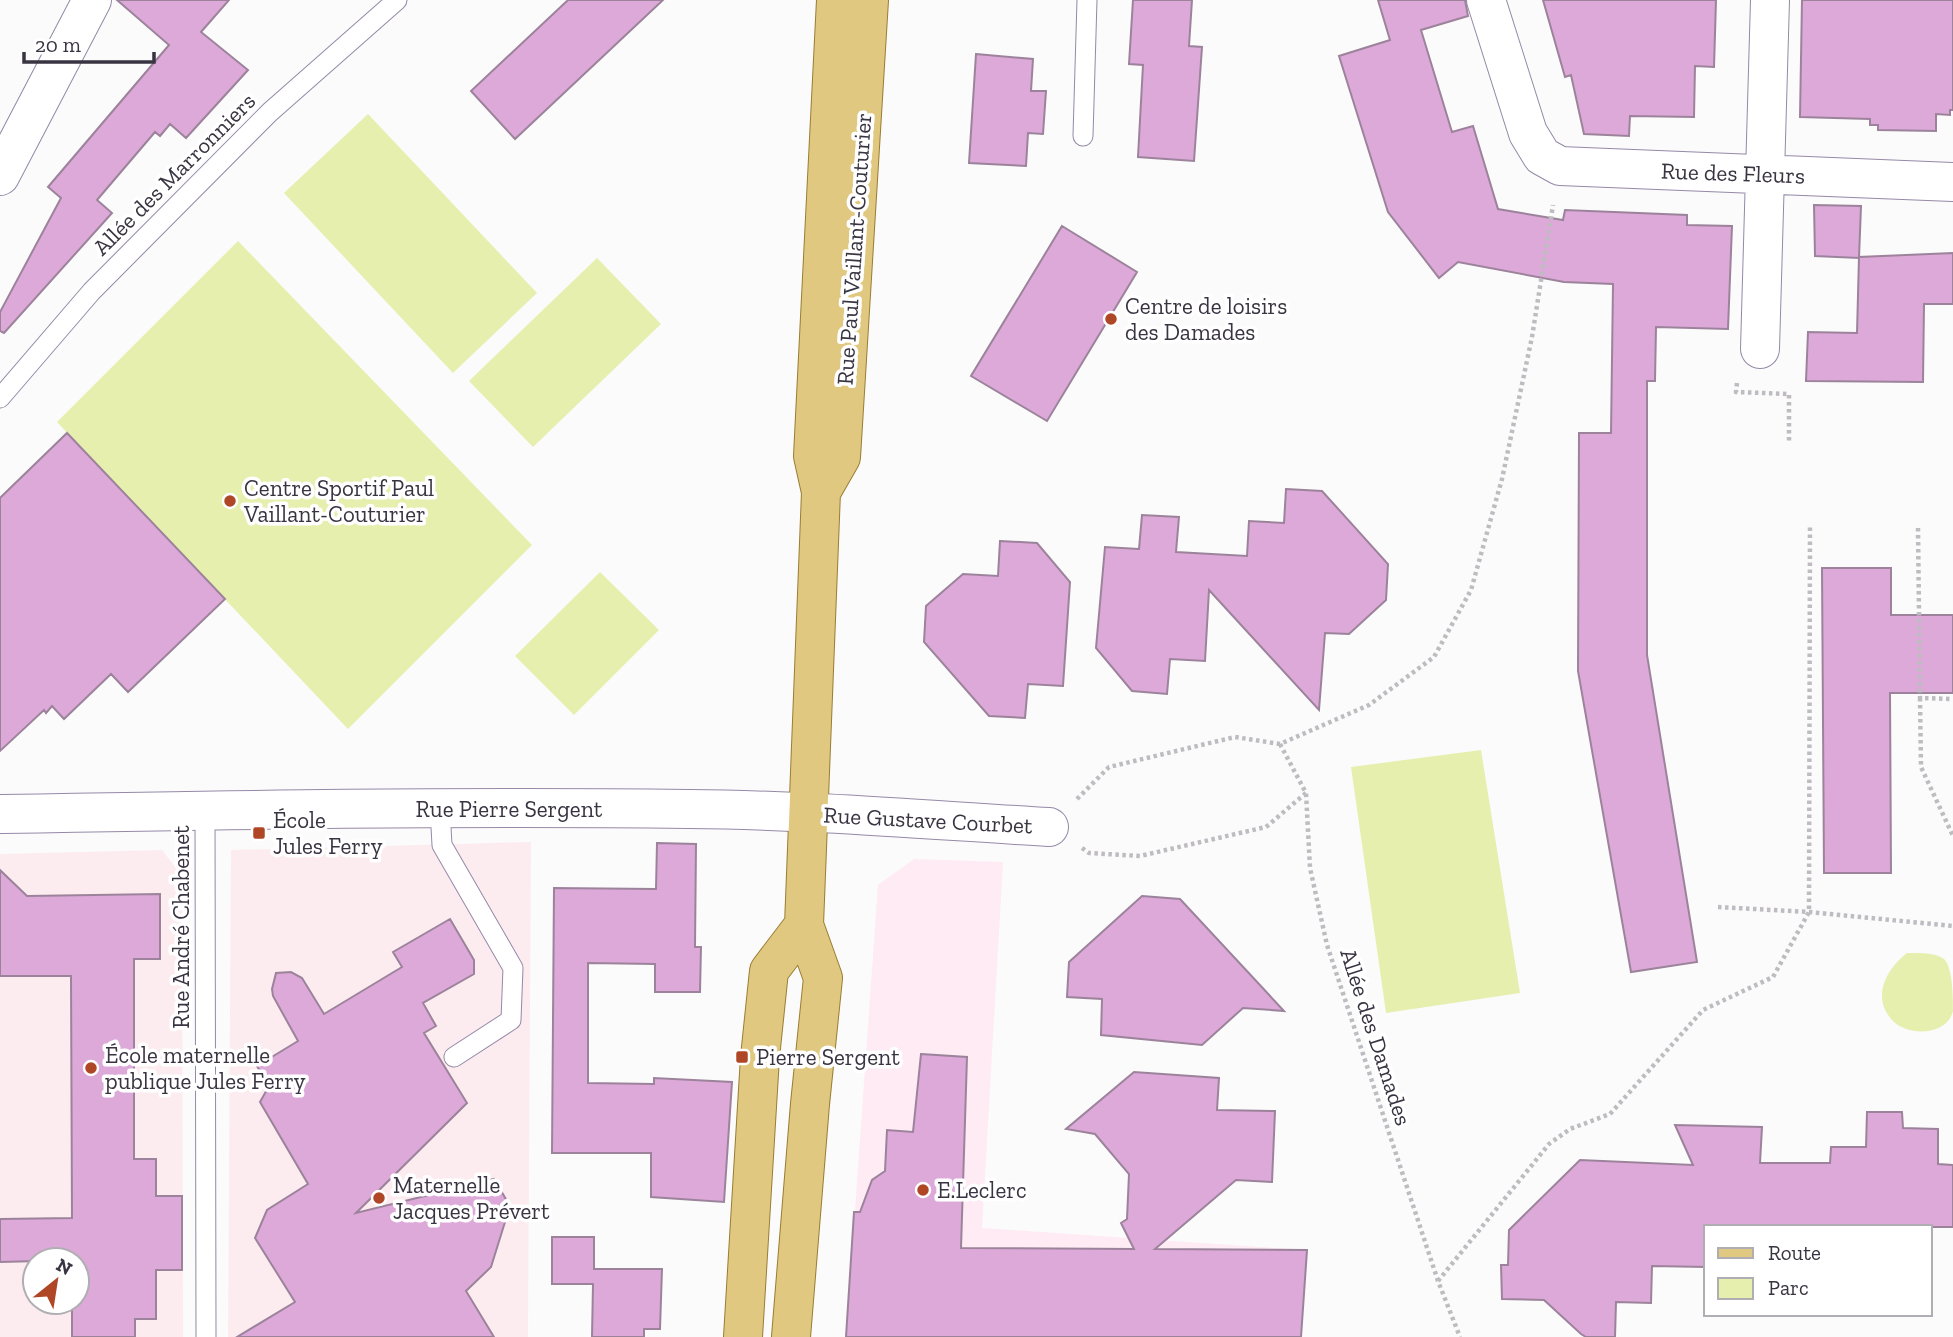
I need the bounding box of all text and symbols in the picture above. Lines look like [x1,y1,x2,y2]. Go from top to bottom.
scale bar [24,21,154,65]
text: 20 m [35,32,81,57]
street label: Allée des Marronniers [87,87,261,261]
street label: Rue Paul Vaillant-Couturier [831,112,877,386]
street label: Rue des Fleurs [1660,156,1806,190]
place label: Centre de loisirs des Damades [1125,292,1287,346]
marker: Centre de loisirs des Damades [1103,311,1119,327]
place label: Centre Sportif Paul Vaillant-Couturier [243,474,434,528]
marker: Centre Sportif Paul Vaillant-Couturier [222,493,238,509]
street label: Rue Pierre Sergent [416,795,603,823]
street label: Rue Gustave Courbet [823,801,1034,839]
place label: École Jules Ferry [273,806,383,860]
street label: Rue André Chabenet [167,825,195,1029]
marker: École Jules Ferry [251,825,267,841]
street label: Allée des Damades [1334,945,1418,1129]
place label: École maternelle publique Jules Ferry [105,1041,306,1095]
place label: Pierre Sergent [756,1043,900,1071]
marker: Pierre Sergent [734,1049,750,1065]
marker: École maternelle publique Jules Ferry [83,1060,99,1076]
place label: Maternelle Jacques Prévert [393,1171,550,1225]
place label: E.Leclerc [937,1176,1027,1204]
marker: E.Leclerc [915,1182,931,1198]
marker: Maternelle Jacques Prévert [371,1190,387,1206]
legend [1704,1225,1932,1316]
text: Route [1768,1240,1821,1265]
north arrow [21,1246,91,1316]
text: N [52,1253,76,1280]
text: Parc [1768,1275,1809,1300]

